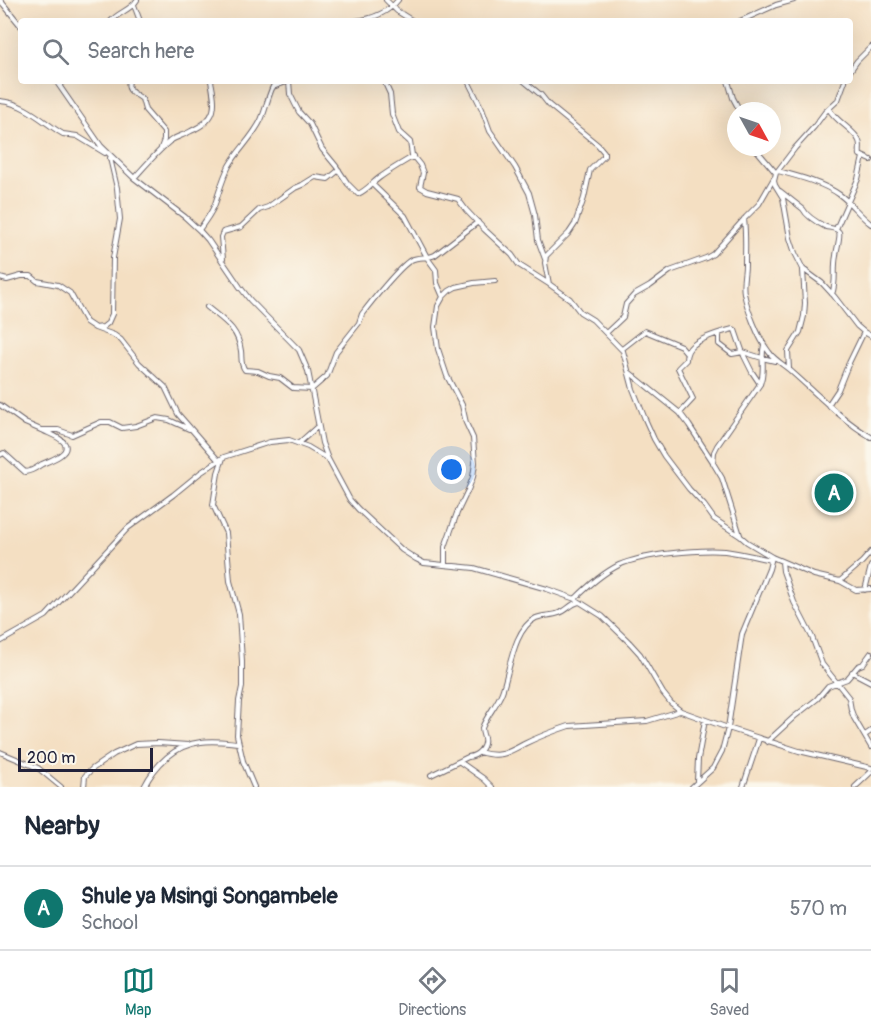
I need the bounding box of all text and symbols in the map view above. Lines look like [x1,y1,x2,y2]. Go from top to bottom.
search box [18,18,853,84]
icon: search [39,35,72,68]
text: Search here [87,37,194,65]
north arrow [727,102,781,156]
your location [437,455,466,484]
pin: A [814,470,854,516]
scale bar [18,745,153,772]
text: 200 m [27,748,75,768]
text: Nearby [24,810,100,842]
text: Shule ya Msingi Songambele [81,882,337,910]
text: A [37,896,50,921]
text: 570 m [790,896,847,921]
text: School [81,910,138,935]
tab: Map [122,964,155,1020]
tab: Directions [398,964,466,1020]
tab: Saved [710,964,749,1020]

